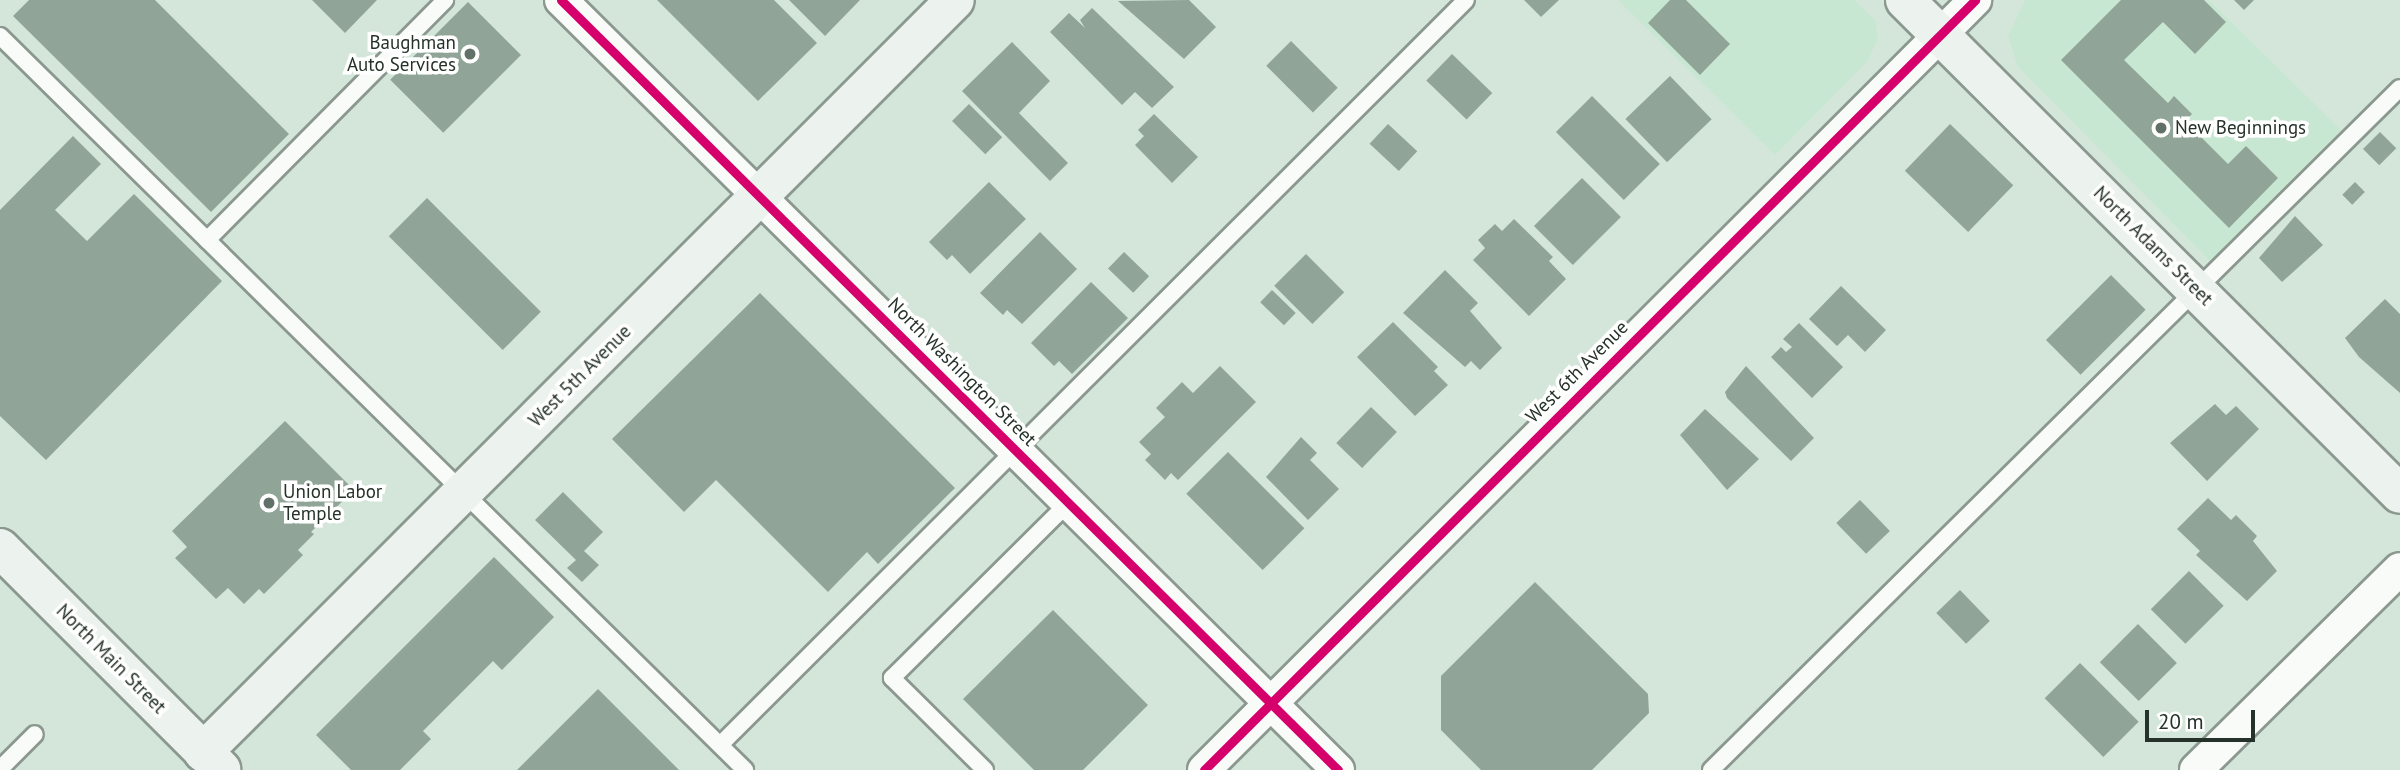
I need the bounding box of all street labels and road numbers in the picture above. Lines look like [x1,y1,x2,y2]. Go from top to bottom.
street label: North Adams Street [2088,181,2218,311]
street label: North Washington Street [883,293,1041,451]
street label: West 6th Avenue [1521,316,1633,428]
street label: West 5th Avenue [524,320,636,432]
street label: North Main Street [52,600,170,718]

